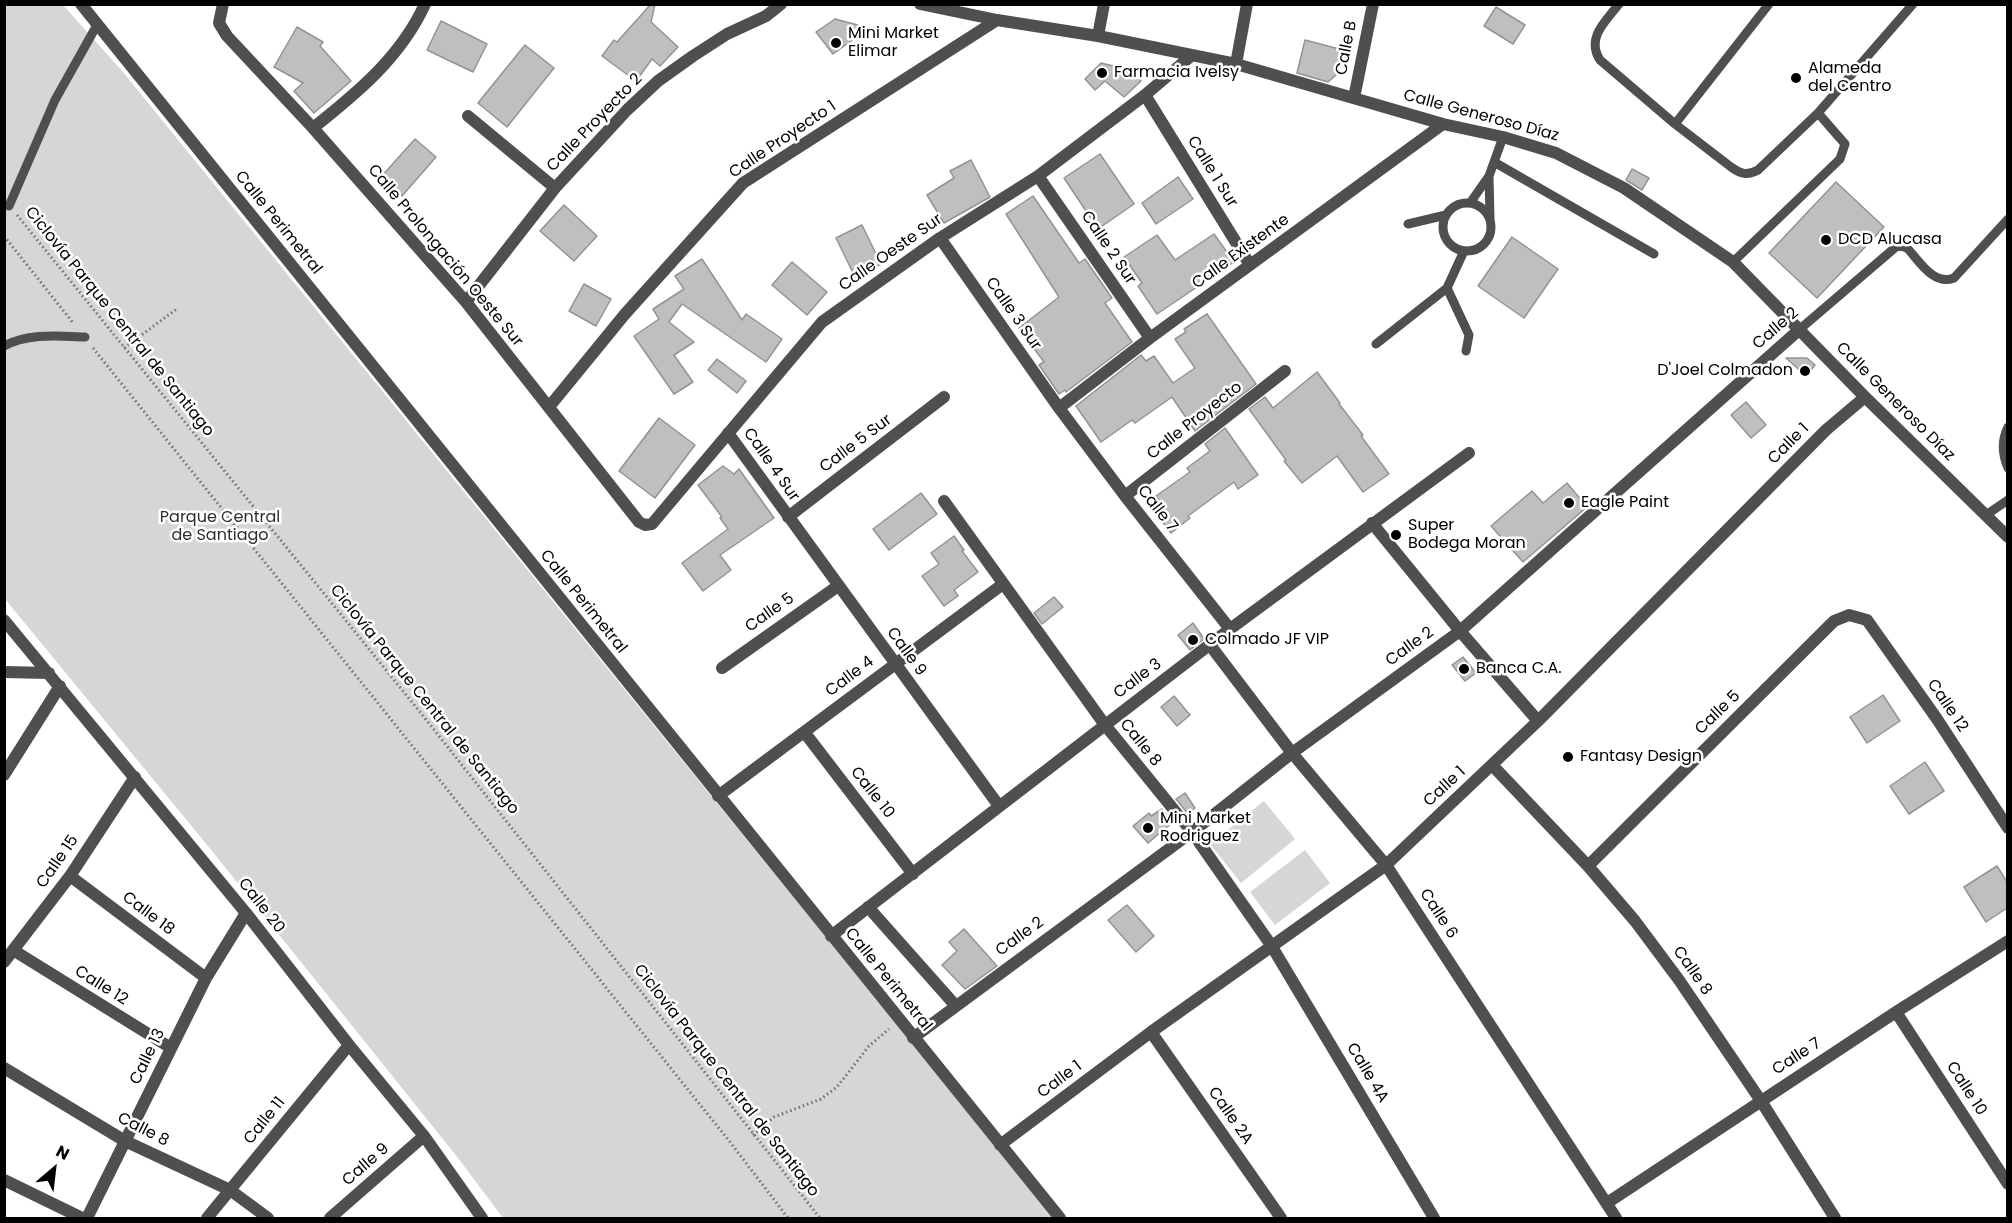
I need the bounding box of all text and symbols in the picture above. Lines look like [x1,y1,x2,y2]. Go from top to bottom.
street label: Calle B [1332,19,1362,77]
place label: Mini Market Elimar [848,24,939,62]
marker: Mini Market Elimar [829,36,843,50]
place label: Alameda del Centro [1808,59,1891,97]
place label: Farmacia Ivelsy [1114,63,1239,83]
marker: Farmacia Ivelsy [1095,66,1109,80]
street label: Calle Proyecto 2 [543,70,647,176]
marker: Alameda del Centro [1789,71,1803,85]
street label: Calle Generoso Díaz [1401,86,1561,146]
street label: Calle Proyecto 1 [726,97,840,183]
street label: Calle 1 Sur [1183,133,1241,211]
street label: Calle Prolongación Oeste Sur [363,161,527,351]
street label: Calle Perimetral [230,168,326,278]
street label: Ciclovía Parque Central de Santiago [20,203,218,441]
street label: Calle 2 Sur [1076,208,1140,288]
street label: Calle Oeste Sur [836,210,946,296]
street label: Calle Existente [1189,210,1293,294]
place label: DCD Alucasa [1838,230,1942,250]
marker: DCD Alucasa [1819,233,1833,247]
street label: Calle 3 Sur [981,274,1045,354]
street label: Calle 2 [1749,304,1803,354]
street label: Calle Generoso Díaz [1832,339,1958,465]
place label: D'Joel Colmadon [1657,361,1793,381]
marker: D'Joel Colmadon [1798,364,1812,378]
street label: Calle Proyecto [1144,378,1246,464]
street label: Calle 5 Sur [816,411,896,477]
street label: Calle 1 [1764,419,1814,469]
street label: Calle 4 Sur [739,425,803,505]
street label: Calle 7 [1133,482,1181,536]
place label: Eagle Paint [1581,493,1669,513]
marker: Eagle Paint [1562,496,1576,510]
park label: Parque Central de Santiago [160,508,280,546]
place label: Super Bodega Moran [1408,516,1526,554]
marker: Super Bodega Moran [1389,528,1403,542]
street label: Calle Perimetral [535,547,631,657]
street label: Ciclovía Parque Central de Santiago [325,581,523,819]
street label: Calle 5 [742,589,798,637]
street label: Calle 2 [1382,623,1438,671]
street label: Calle 9 [882,624,930,680]
place label: Colmado JF VIP [1205,630,1329,650]
marker: Colmado JF VIP [1186,633,1200,647]
street label: Calle 4 [822,653,878,701]
street label: Calle 3 [1110,655,1166,703]
place label: Banca C.A. [1476,659,1562,679]
marker: Banca C.A. [1457,662,1471,676]
street label: Calle 12 [1922,676,1972,736]
street label: Calle 5 [1691,687,1745,739]
street label: Calle 8 [1115,715,1165,771]
place label: Fantasy Design [1580,747,1702,767]
marker: Fantasy Design [1561,750,1575,764]
street label: Calle 10 [846,763,898,823]
street label: Calle 1 [1420,763,1470,811]
place label: Mini Market Rodriguez [1160,809,1251,847]
marker: Mini Market Rodriguez [1141,821,1155,835]
street label: Calle 15 [33,832,83,892]
street label: Calle 20 [234,875,288,937]
street label: Calle 6 [1415,886,1461,942]
street label: Calle 18 [118,888,178,940]
street label: Calle 2 [992,913,1048,961]
street label: Calle Perimetral [840,925,936,1035]
street label: Calle 8 [1668,943,1716,999]
street label: Ciclovía Parque Central de Santiago [629,961,823,1201]
street label: Calle 12 [71,962,131,1010]
street label: Calle 13 [126,1026,170,1088]
street label: Calle 7 [1769,1034,1825,1080]
street label: Calle 4A [1342,1040,1392,1106]
street label: Calle 1 [1034,1057,1086,1103]
street label: Calle 10 [1942,1058,1990,1120]
street label: Calle 2A [1203,1084,1257,1148]
street label: Calle 11 [240,1093,290,1149]
street label: Calle 8 [114,1109,172,1151]
north arrow [24,1139,84,1199]
text: N [52,1140,73,1166]
street label: Calle 9 [339,1140,393,1190]

